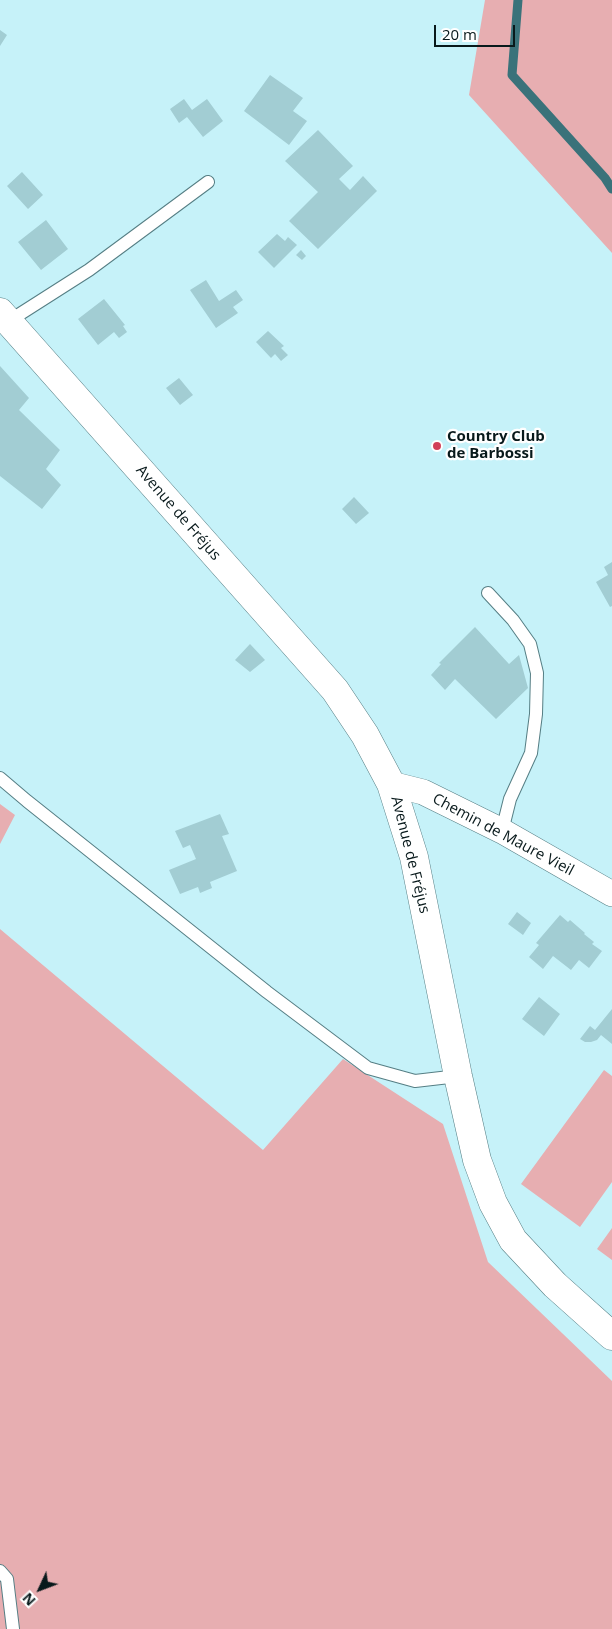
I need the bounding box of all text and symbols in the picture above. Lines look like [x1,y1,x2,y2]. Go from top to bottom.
scale bar [437,15,518,47]
text: 20 m [442,24,477,44]
place label: Country Club de Barbossi [447,428,545,463]
marker: Country Club de Barbossi [431,440,443,452]
street label: Avenue de Fréjus [132,462,224,564]
street label: Chemin de Maure Vieil [429,790,577,880]
street label: Avenue de Fréjus [387,795,433,915]
north arrow [15,1564,65,1614]
text: N [18,1589,40,1610]

